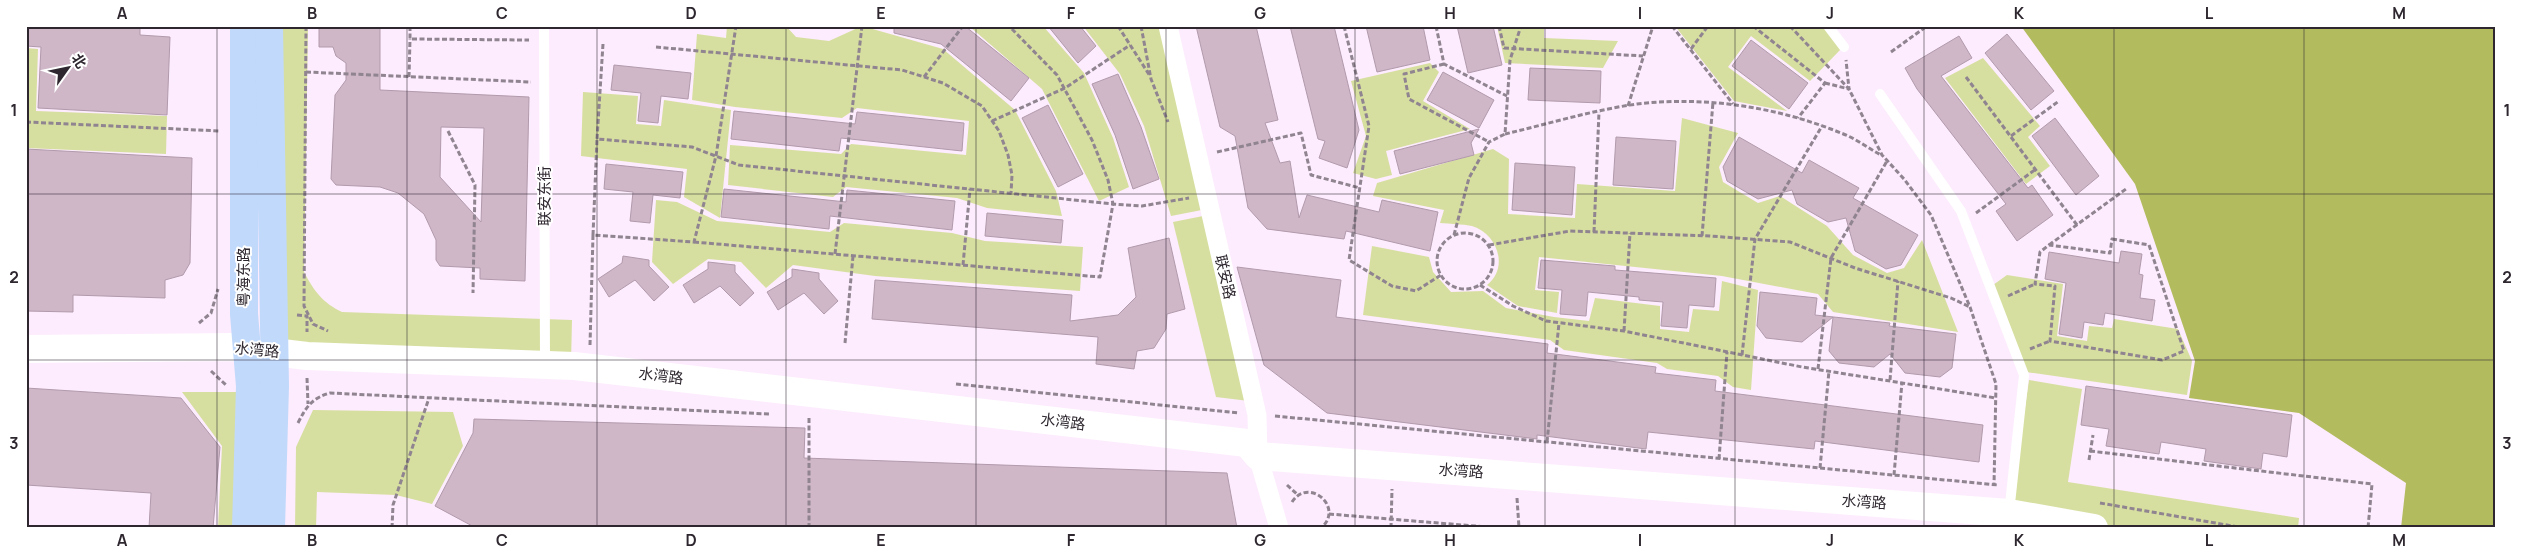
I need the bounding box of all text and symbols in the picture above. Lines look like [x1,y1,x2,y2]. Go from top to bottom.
text: A [117,2,128,24]
text: B [307,2,317,24]
text: C [496,2,508,24]
text: D [685,2,697,24]
text: E [876,2,886,24]
text: F [1067,2,1076,24]
text: G [1254,2,1266,24]
text: H [1444,2,1456,24]
text: I [1638,2,1642,24]
text: J [1826,2,1834,24]
text: K [2014,2,2025,24]
text: L [2205,2,2214,24]
text: M [2392,2,2406,24]
north arrow [42,42,92,92]
text: 北 [68,50,91,72]
text: 1 [10,99,18,121]
text: 1 [2503,99,2511,121]
street label: 联安东街 [534,166,555,226]
street label: 粤海东路 [233,247,254,307]
street label: 联安路 [1210,253,1241,301]
text: 2 [9,266,19,288]
text: 2 [2502,266,2512,288]
street label: 水湾路 [234,337,280,362]
street label: 水湾路 [637,362,685,389]
street label: 水湾路 [1039,408,1087,435]
text: 3 [9,432,19,454]
text: 3 [2502,432,2512,454]
street label: 水湾路 [1438,458,1484,483]
street label: 水湾路 [1841,489,1887,514]
text: A [117,529,128,551]
text: B [307,529,317,551]
text: C [496,529,508,551]
text: D [685,529,697,551]
text: E [876,529,886,551]
text: F [1067,529,1076,551]
text: G [1254,529,1266,551]
text: H [1444,529,1456,551]
text: I [1638,529,1642,551]
text: J [1826,529,1834,551]
text: K [2014,529,2025,551]
text: L [2205,529,2214,551]
text: M [2392,529,2406,551]

